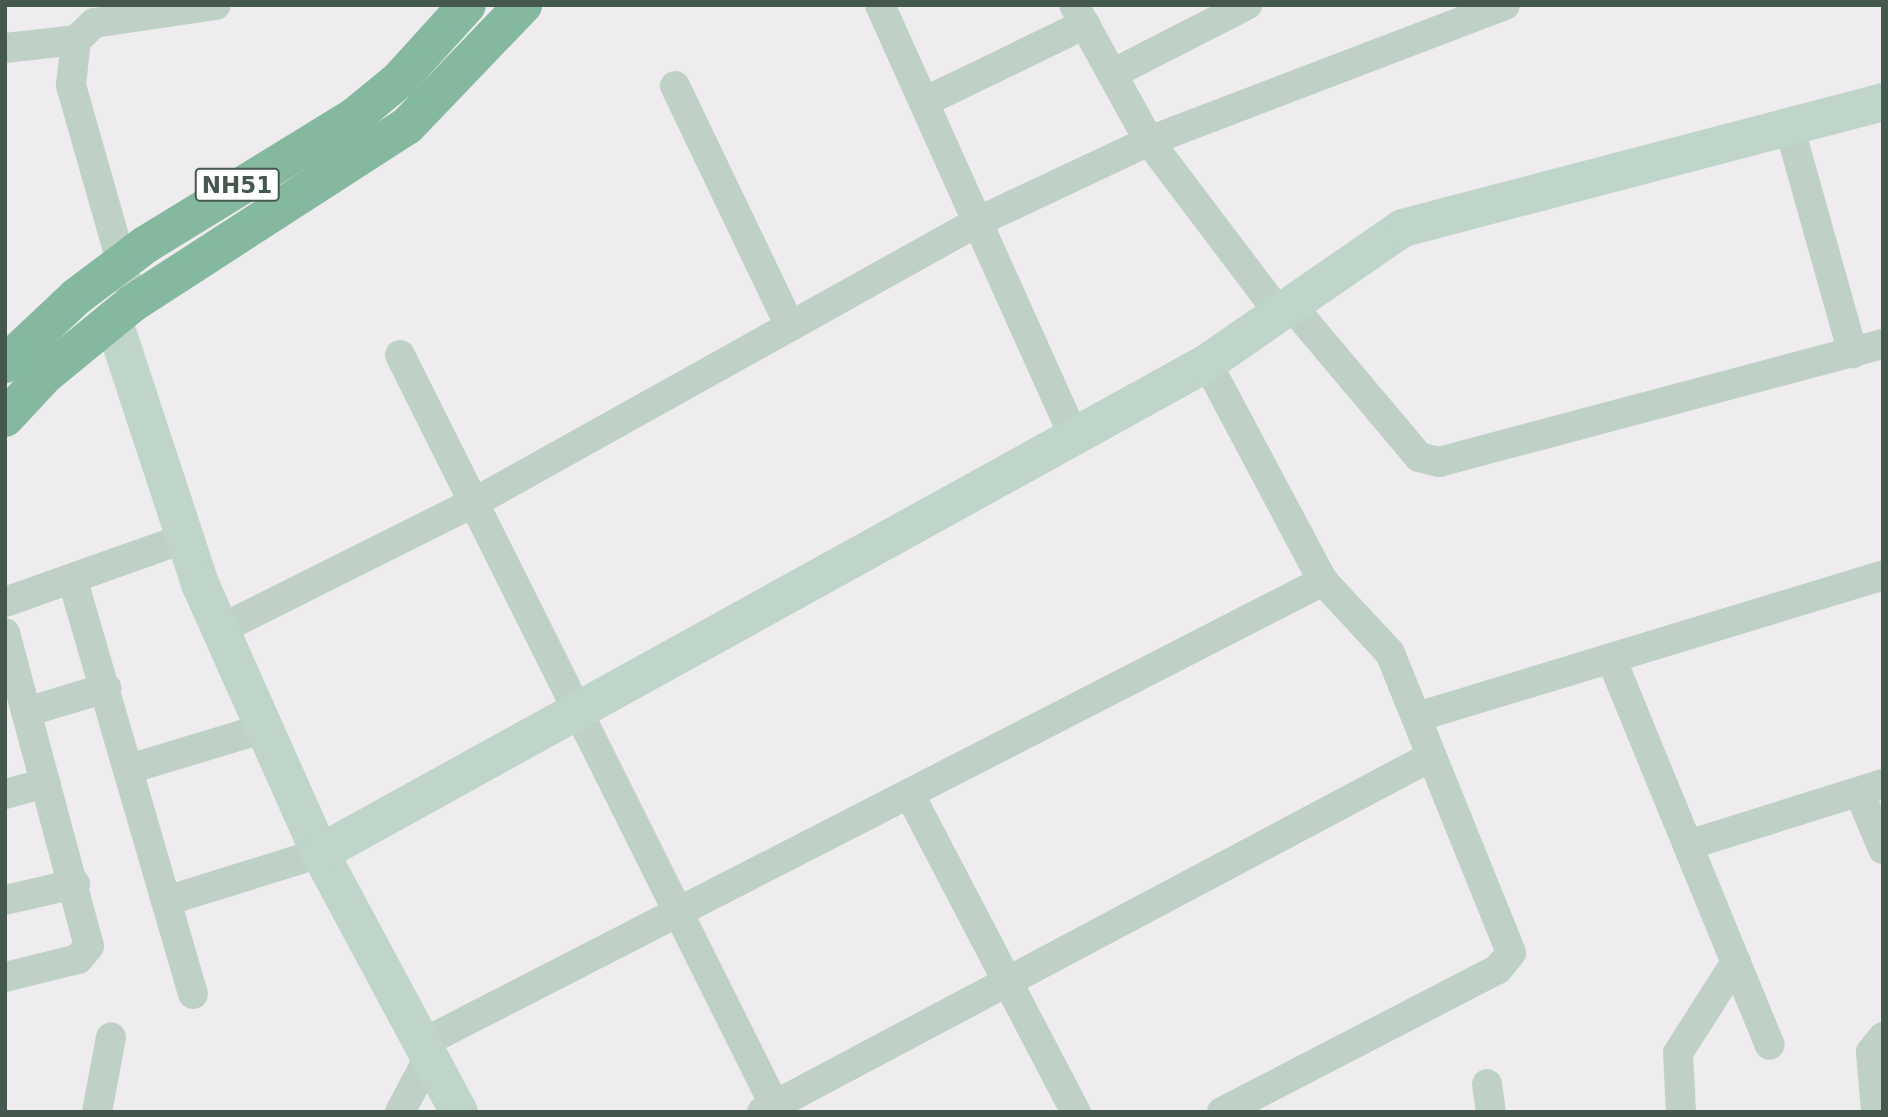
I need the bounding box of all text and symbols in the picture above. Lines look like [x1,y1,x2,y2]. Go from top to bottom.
road number: NH51 [193,166,281,204]

